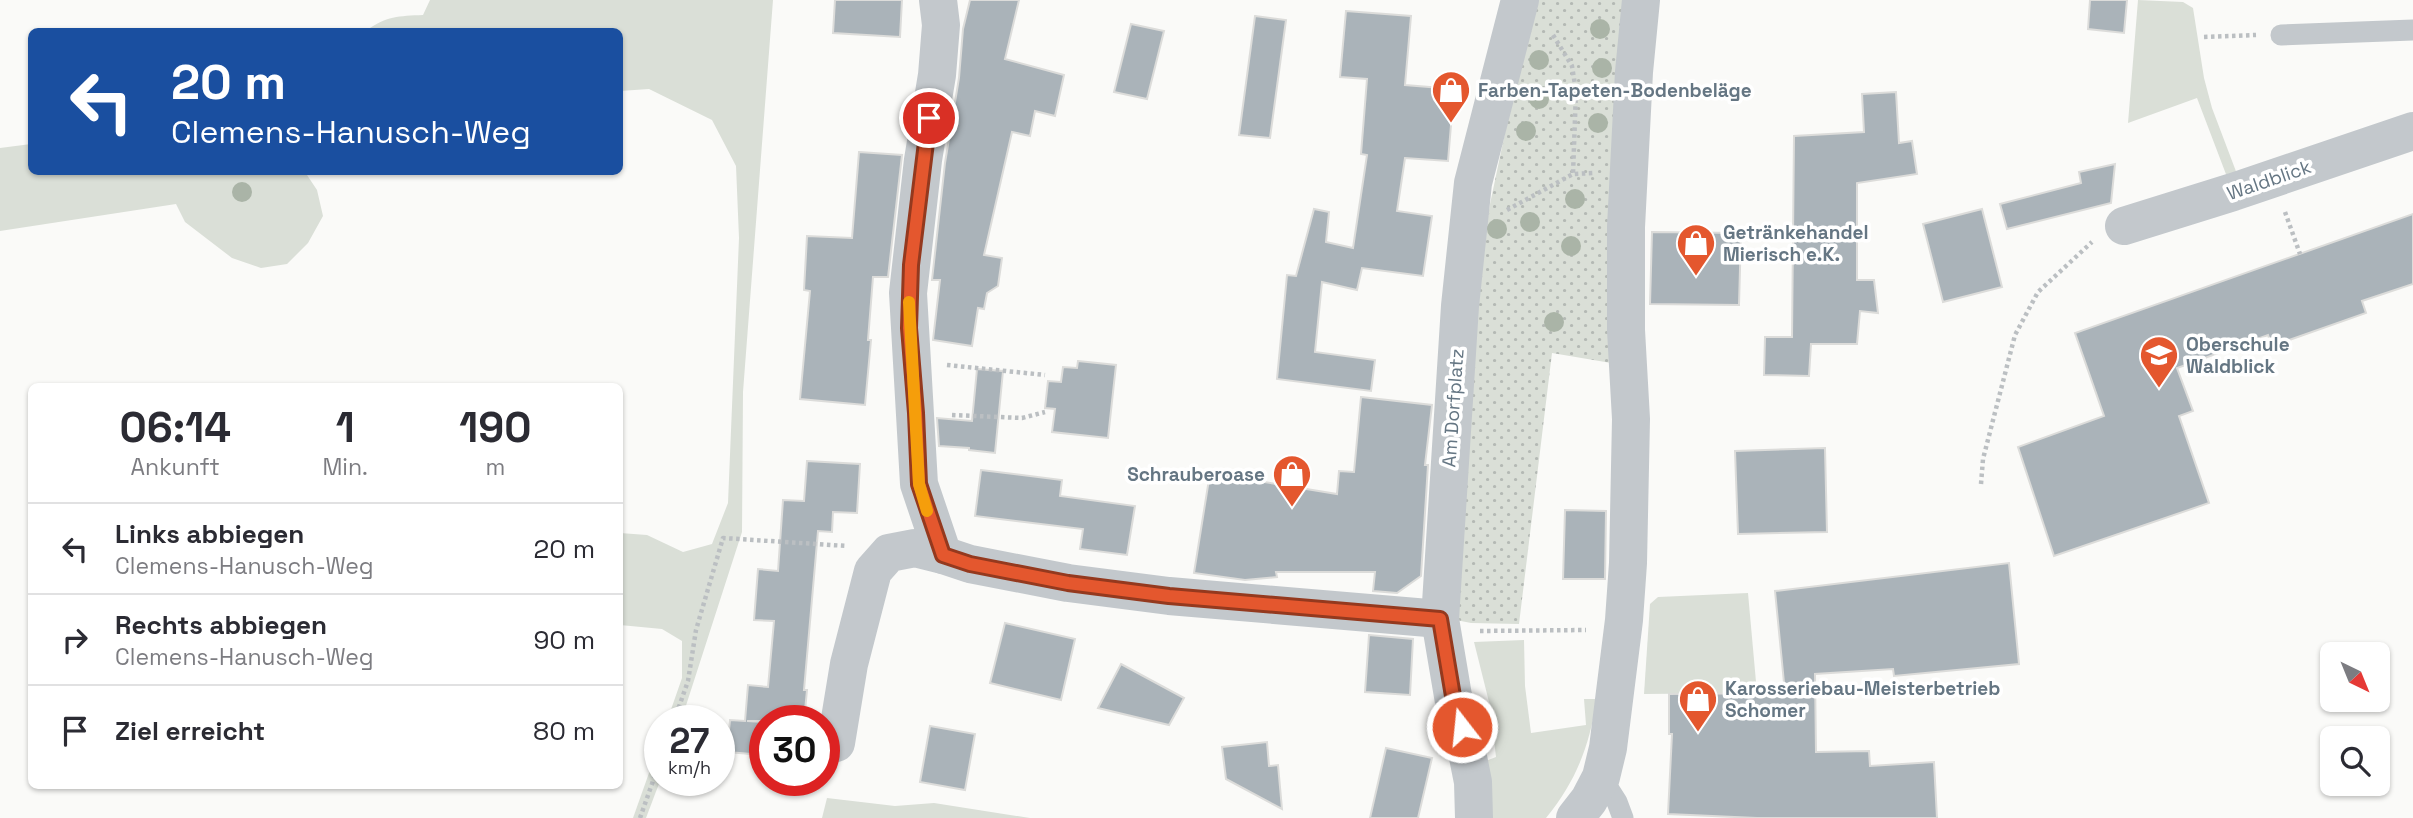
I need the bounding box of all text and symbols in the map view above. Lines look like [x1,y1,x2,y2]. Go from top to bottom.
text: 20 m [171,51,286,113]
icon: left [56,56,147,147]
shop icon: Farben-Tapeten-Bodenbeläge [1430,69,1472,124]
place label: Farben-Tapeten-Bodenbeläge [1478,78,1752,103]
pin [899,88,959,148]
icon: arrive [910,99,948,137]
text: Clemens-Hanusch-Weg [171,112,531,152]
street label: Waldblick [2224,154,2314,206]
place label: Getränkehandel Mierisch e.K. [1723,220,1869,267]
shop icon: Getränkehandel Mierisch e.K. [1675,222,1717,277]
place label: Oberschule Waldblick [2186,332,2290,379]
school or university icon: Oberschule Waldblick [2138,334,2180,389]
street label: Am Dorfplatz [1436,348,1470,468]
text: 06:14 [120,401,231,454]
text: 1 [336,401,355,454]
text: 190 [459,401,532,454]
text: Ankunft [131,452,220,482]
text: Min. [322,452,368,482]
text: m [486,452,505,482]
shop icon: Schrauberoase [1271,453,1313,508]
place label: Schrauberoase [1127,462,1265,487]
text: Links abbiegen [115,517,304,551]
icon: left [56,530,94,568]
text: 20 m [534,532,595,566]
text: Clemens-Hanusch-Weg [115,551,374,581]
text: Rechts abbiegen [115,608,327,642]
icon: right [56,621,94,659]
text: 90 m [533,623,595,657]
text: Clemens-Hanusch-Weg [115,642,374,672]
north arrow [2320,642,2390,712]
map controls [2320,642,2390,796]
place label: Karosseriebau-Meisterbetrieb Schomer [1725,676,2000,723]
shop icon: Karosseriebau-Meisterbetrieb Schomer [1677,678,1719,733]
position arrow [1425,690,1499,764]
speed limit sign: 30 [749,705,840,796]
icon: arrive [56,712,94,750]
text: Ziel erreicht [115,714,265,748]
text: 80 m [533,714,595,748]
text: 27 [670,719,709,763]
button: search [2320,726,2390,796]
text: km/h [668,756,711,779]

